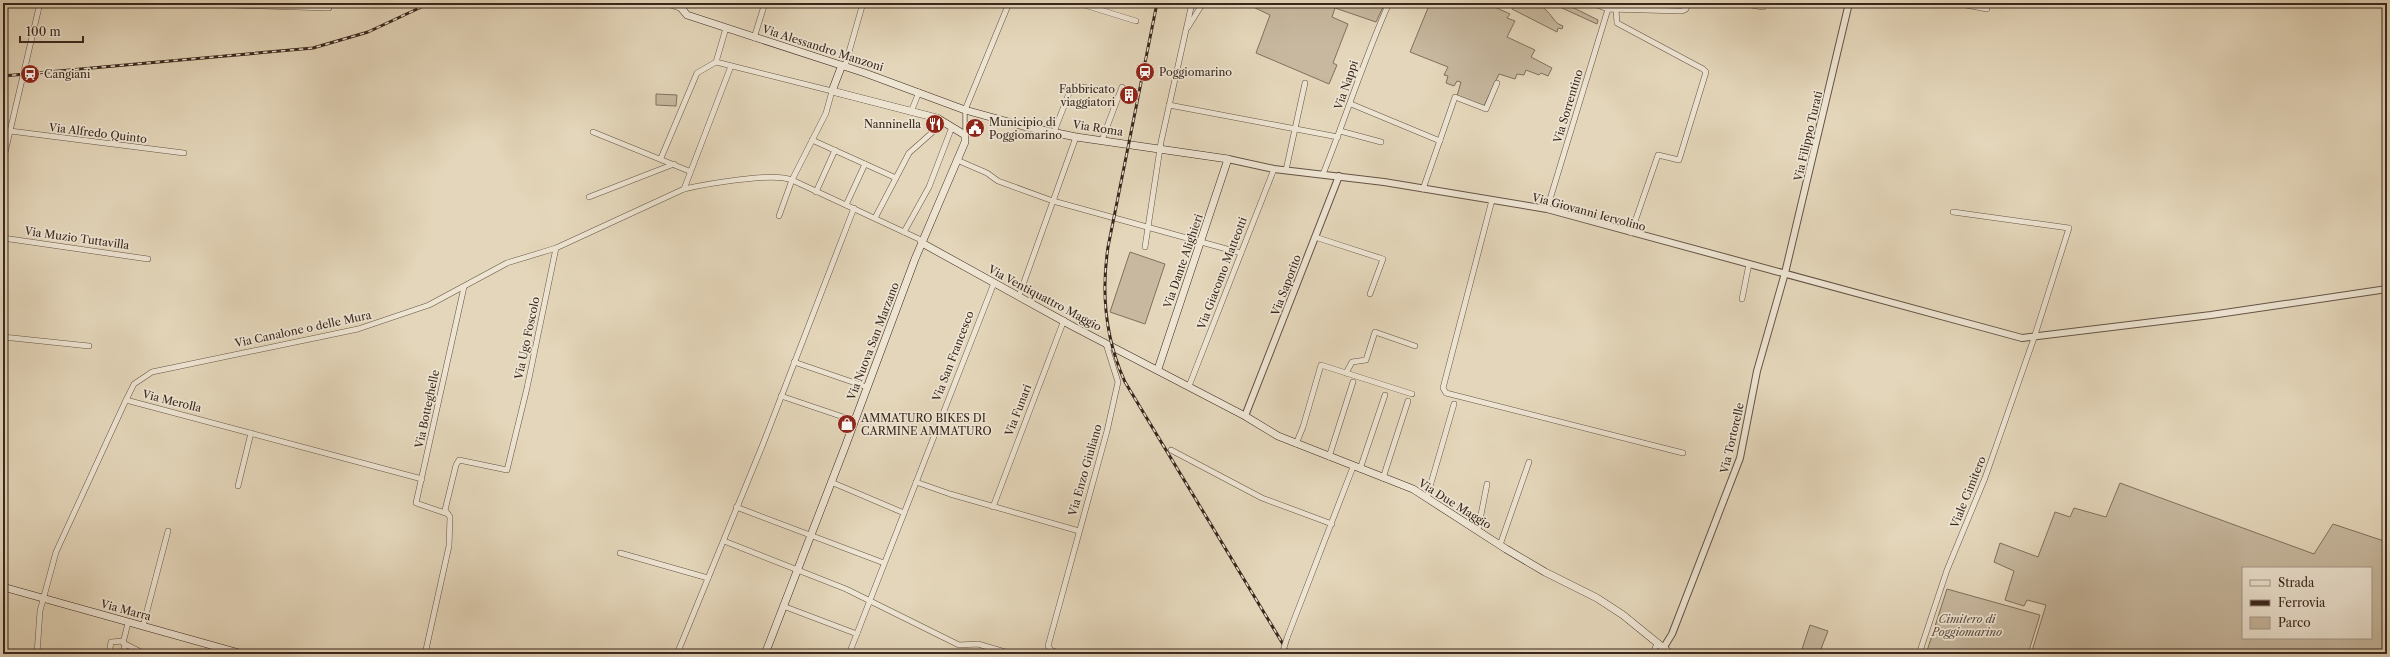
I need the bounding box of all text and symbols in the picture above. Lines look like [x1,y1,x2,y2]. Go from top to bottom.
scale bar [20,18,83,44]
street label: Via Alessandro Manzoni [760,21,886,74]
text: 100 m [26,24,61,39]
street label: Via Nappi [1331,58,1361,113]
station icon: Poggiomarino [1134,61,1156,83]
station icon: Cangiani [19,63,41,85]
place label: Poggiomarino [1159,65,1232,79]
place label: Cangiani [44,67,91,81]
street label: Via Sorrentino [1550,67,1586,145]
place label: Fabbricato viaggiatori [1059,82,1116,109]
building icon: Fabbricato viaggiatori [1118,84,1140,106]
street label: Via Filippo Turati [1791,89,1825,183]
restaurant icon: Nanninella [924,113,946,135]
place label: Municipio di Poggiomarino [989,115,1062,142]
place label: Nanninella [864,117,921,131]
public building icon: Municipio di Poggiomarino [964,117,986,139]
street label: Via Roma [1071,117,1124,139]
street label: Via Alfredo Quinto [47,120,148,146]
street label: Via Giovanni Iervolino [1530,190,1648,234]
street label: Via Dante Alighieri [1160,211,1206,311]
street label: Via Giacomo Matteotti [1194,214,1250,332]
street label: Via Muzio Tuttavilla [23,224,130,252]
street label: Via Saporito [1268,252,1304,318]
street label: Via Ventiquattro Maggio [985,262,1104,334]
street label: Via Nuova San Marzano [844,280,902,403]
street label: Via Ugo Foscolo [511,295,543,382]
street label: Via Canalone o delle Mura [233,308,373,351]
street label: Via San Francesco [929,309,977,404]
street label: Via Botteghelle [412,369,442,450]
street label: Via Funari [1001,381,1035,439]
street label: Via Merolla [140,387,203,415]
street label: Via Tortorelle [1717,401,1747,476]
place label: AMMATURO BIKES DI CARMINE AMMATURO [860,411,992,438]
shop icon: AMMATURO BIKES DI CARMINE AMMATURO [836,413,858,435]
street label: Via Enzo Giuliano [1065,422,1105,518]
street label: Viale Cimitero [1947,454,1989,531]
street label: Via Due Maggio [1415,476,1494,532]
legend [2242,567,2372,639]
text: Strada [2278,575,2315,590]
text: Ferrovia [2278,595,2326,610]
street label: Via Marra [98,596,153,624]
park label: Cimitero di Poggiomarino [1931,612,2002,639]
text: Parco [2278,615,2311,630]

